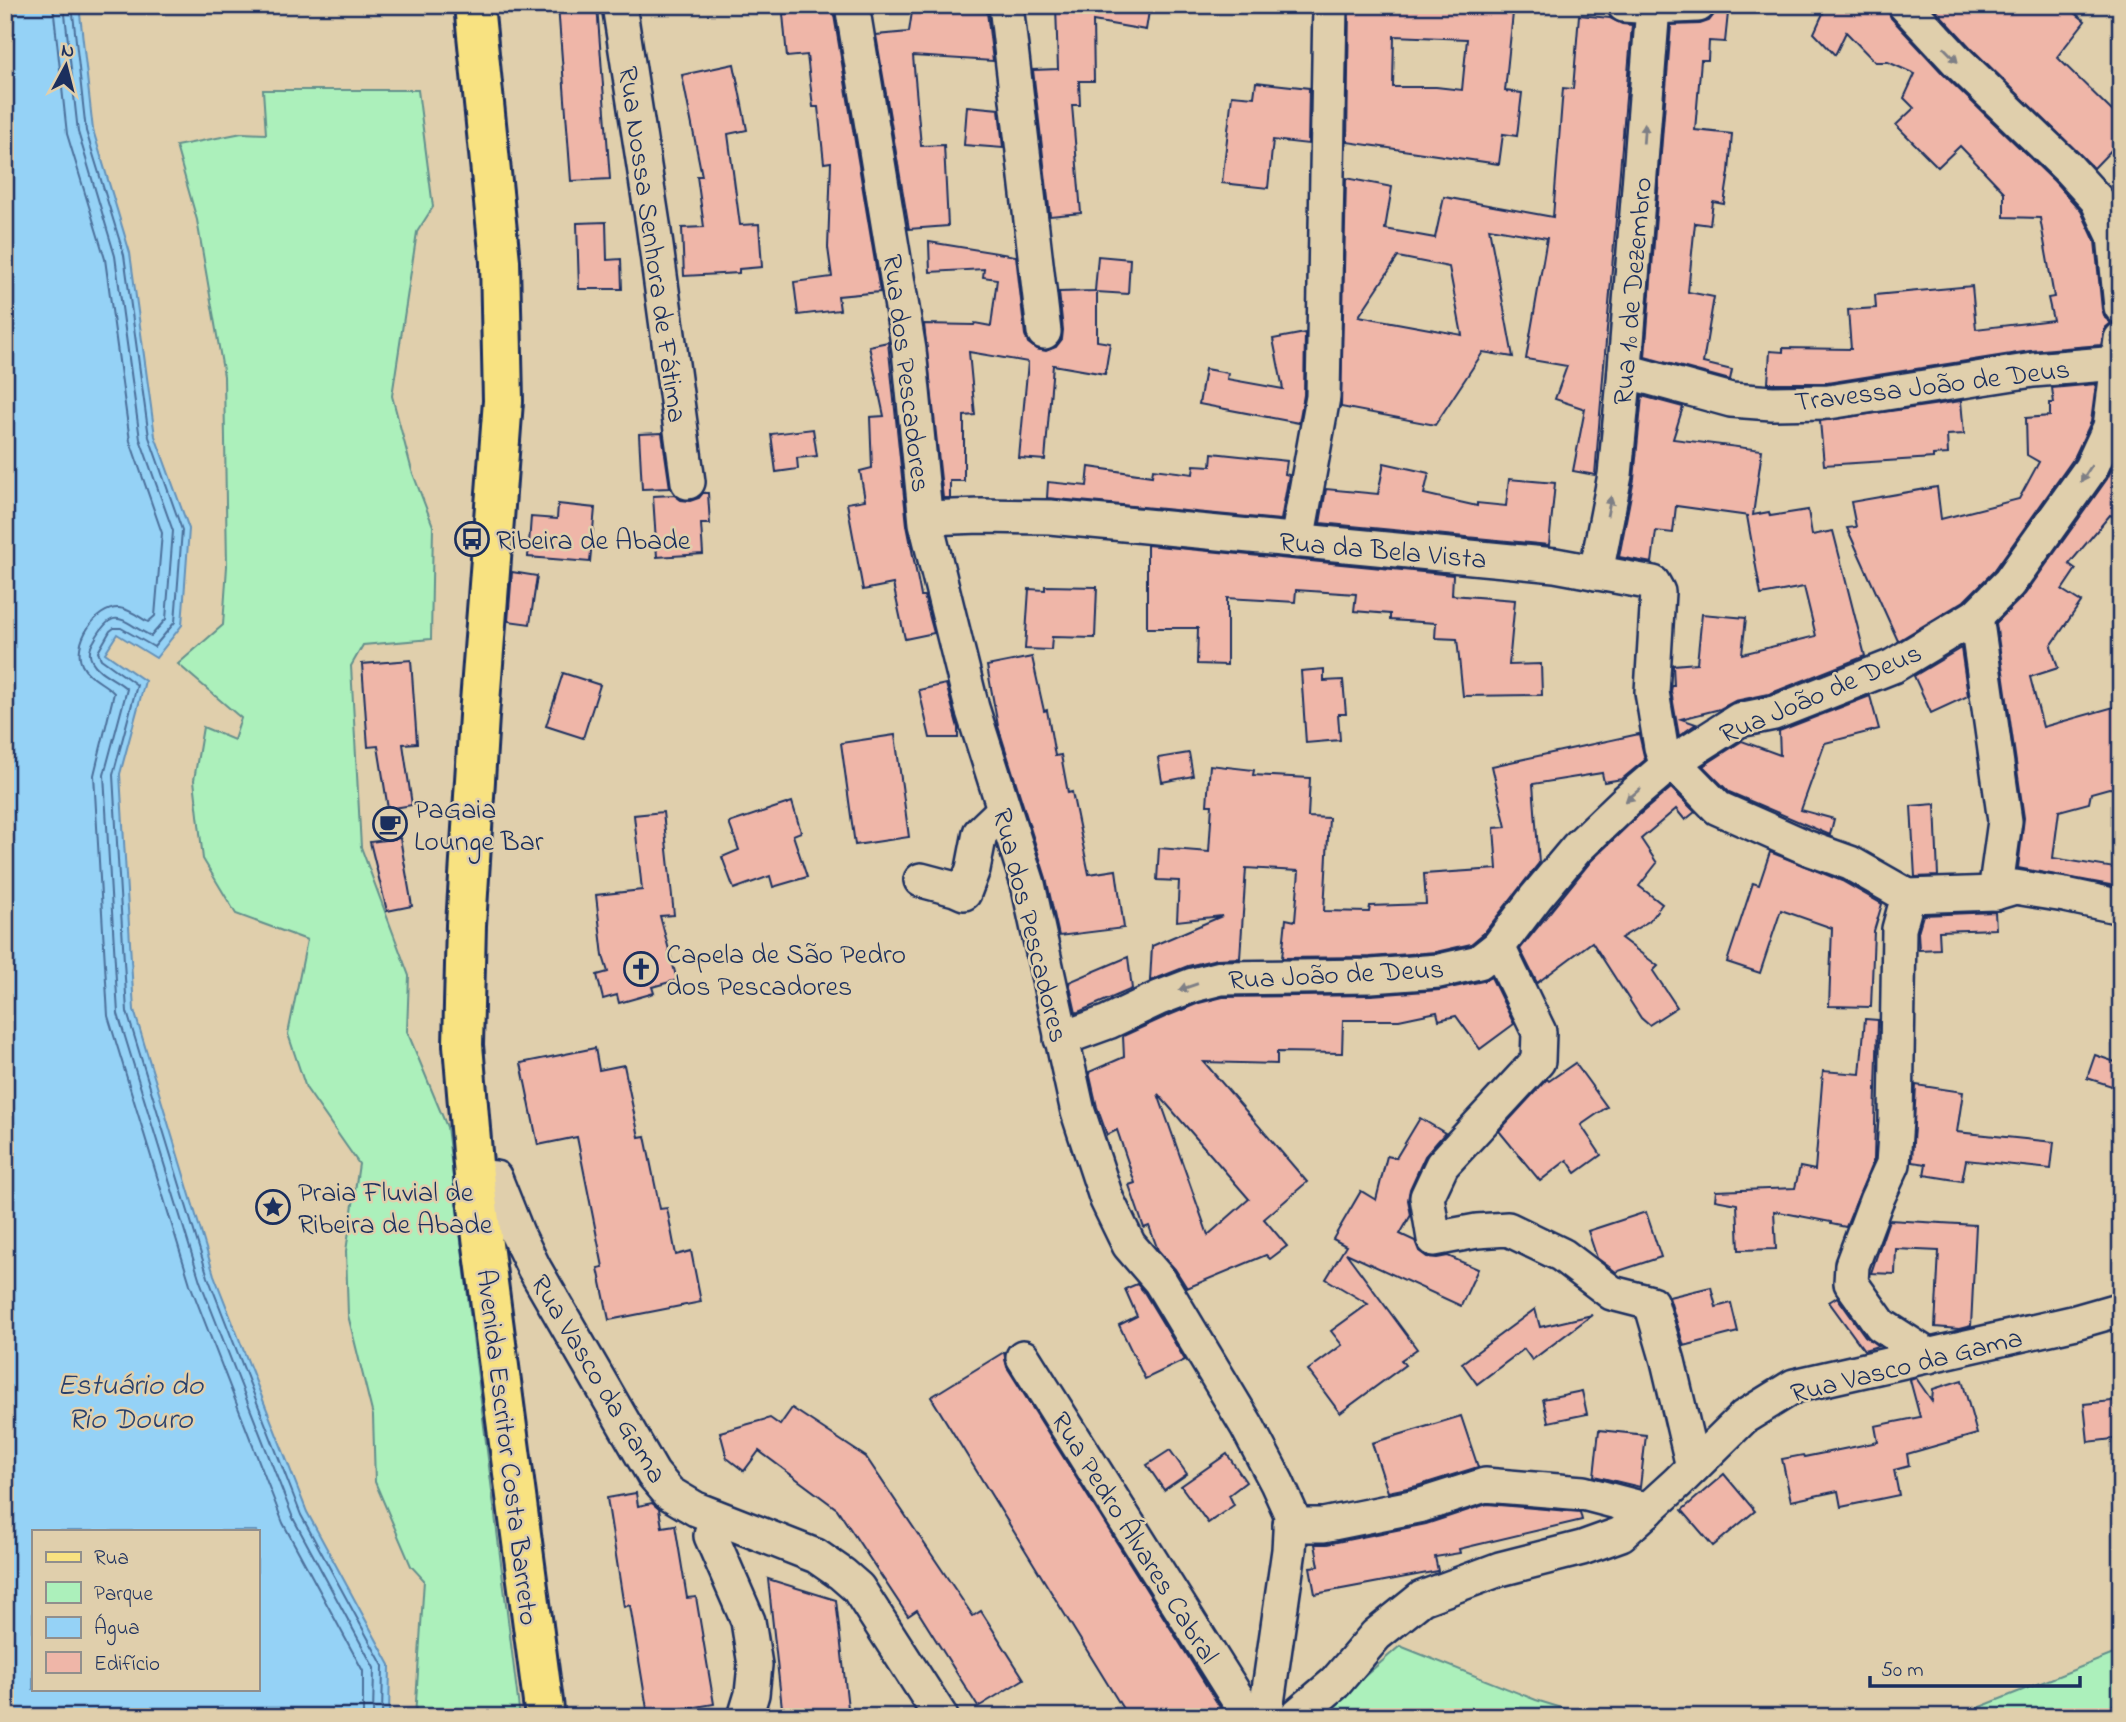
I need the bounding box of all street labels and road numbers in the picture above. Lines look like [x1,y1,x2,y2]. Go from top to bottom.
street label: Rua Nossa Senhora de Fátima [605,64,696,425]
street label: Rua 1º de Dezembro [1604,176,1665,407]
street label: Rua dos Pescadores [870,252,939,495]
street label: Travessa João de Deus [1792,350,2072,425]
street label: Rua da Bela Vista [1277,523,1488,582]
street label: Rua João de Deus [1714,634,1929,756]
street label: Rua dos Pescadores [980,805,1077,1047]
street label: Rua João de Deus [1227,950,1445,1003]
street label: Avenida Escritor Costa Barreto [463,1267,548,1628]
street label: Rua Vasco da Gama [518,1267,676,1492]
street label: Rua Vasco da Gama [1787,1319,2027,1416]
street label: Rua Pedro Álvares Cabral [1039,1405,1227,1673]

